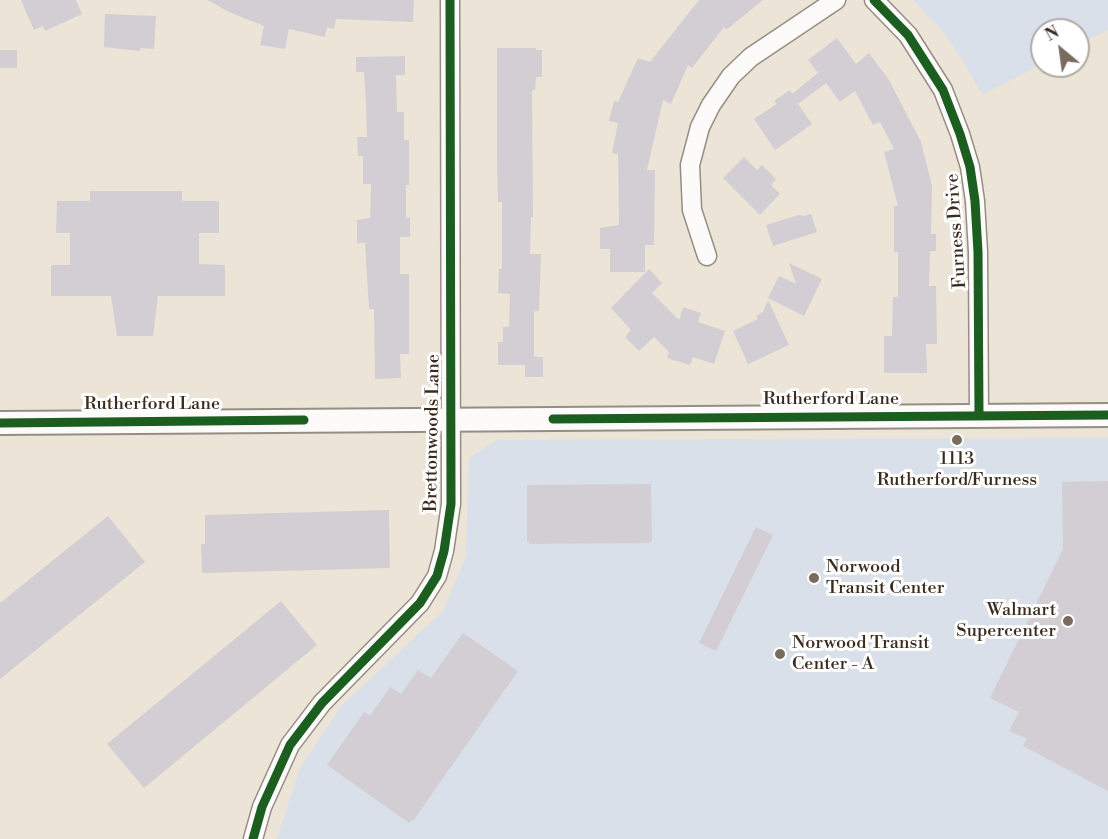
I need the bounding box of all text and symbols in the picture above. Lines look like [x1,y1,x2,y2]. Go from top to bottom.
north arrow [1030,18,1090,78]
text: N [1042,22,1063,46]
street label: Furness Drive [942,173,972,289]
street label: Brettonwoods Lane [421,354,445,512]
street label: Rutherford Lane [763,389,899,411]
street label: Rutherford Lane [84,394,220,416]
marker: 1113 Rutherford/Furness [950,433,964,447]
place label: 1113 Rutherford/Furness [877,449,1037,492]
place label: Norwood Transit Center [826,557,944,600]
marker: Norwood Transit Center [807,571,821,585]
place label: Walmart Supercenter [956,600,1056,642]
marker: Walmart Supercenter [1061,614,1075,628]
place label: Norwood Transit Center - A [792,633,930,676]
marker: Norwood Transit Center - A [773,647,787,661]

